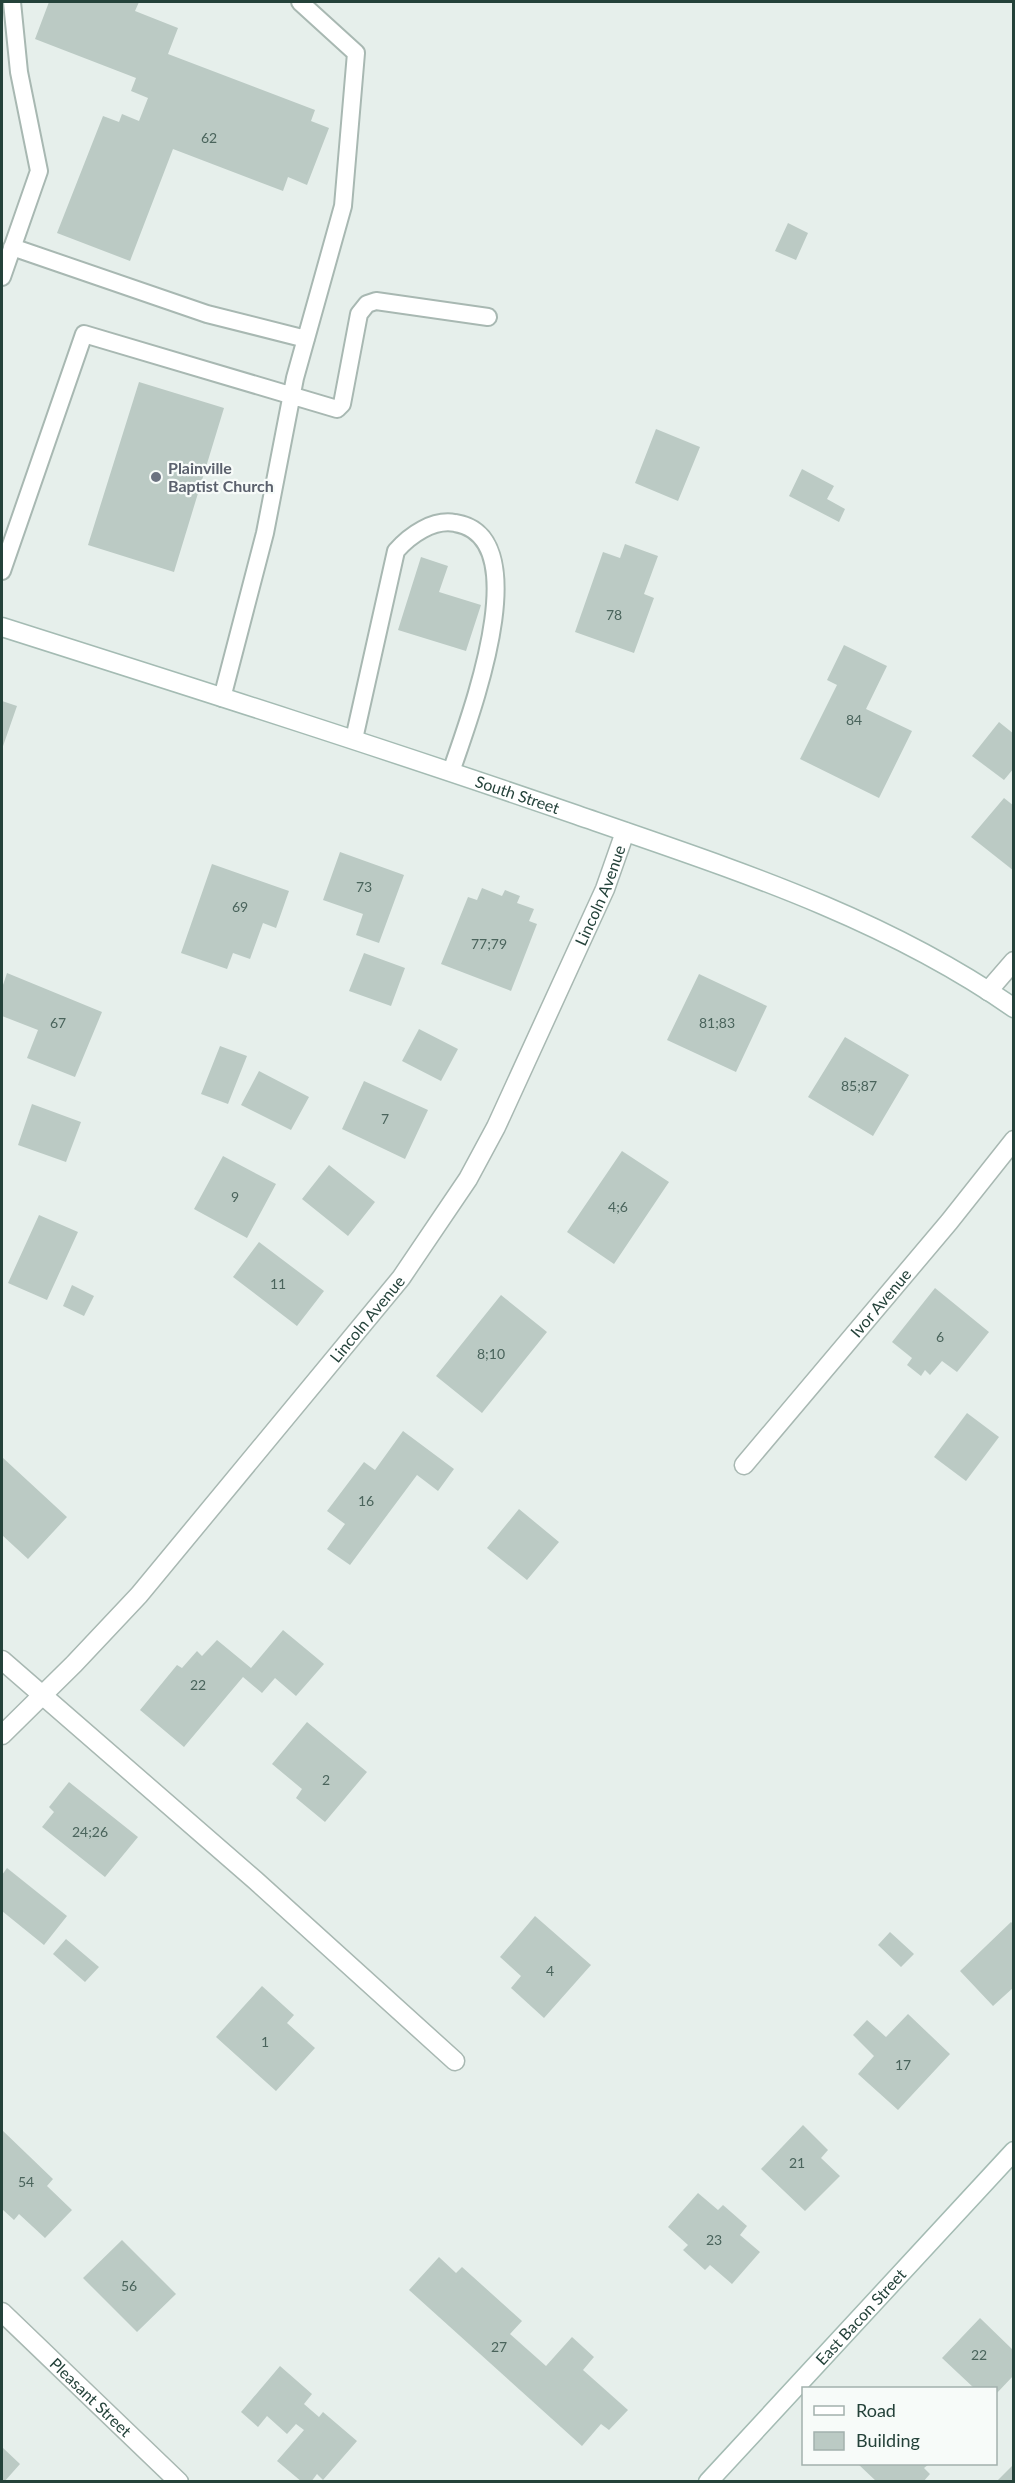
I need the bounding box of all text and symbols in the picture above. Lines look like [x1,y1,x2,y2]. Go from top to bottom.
house number: 62 [201,129,217,146]
place label: Plainville Baptist Church [168,458,274,495]
marker: Plainville Baptist Church [149,470,163,484]
house number: 78 [606,606,622,623]
house number: 84 [846,711,862,728]
street label: South Street [473,771,562,817]
street label: Lincoln Avenue [571,842,629,948]
house number: 73 [356,878,372,895]
house number: 69 [232,898,248,915]
house number: 77;79 [471,935,507,952]
house number: 67 [50,1014,66,1031]
house number: 81;83 [699,1014,735,1031]
house number: 85;87 [841,1077,877,1094]
house number: 7 [381,1110,389,1127]
house number: 9 [231,1188,239,1205]
house number: 4;6 [608,1198,628,1215]
street label: Ivor Avenue [846,1265,915,1341]
street label: Lincoln Avenue [325,1271,408,1366]
house number: 11 [270,1275,286,1292]
house number: 6 [936,1328,944,1345]
house number: 8;10 [477,1345,505,1362]
house number: 16 [358,1492,374,1509]
house number: 22 [190,1676,206,1693]
house number: 2 [322,1771,330,1788]
house number: 24;26 [72,1823,108,1840]
house number: 4 [546,1962,554,1979]
house number: 1 [261,2033,269,2050]
house number: 17 [895,2056,911,2073]
house number: 21 [789,2154,805,2171]
house number: 54 [18,2173,34,2190]
house number: 23 [706,2231,722,2248]
street label: East Bacon Street [811,2264,910,2368]
house number: 56 [121,2277,137,2294]
house number: 27 [491,2338,507,2355]
house number: 22 [971,2346,987,2363]
street label: Pleasant Street [46,2353,136,2440]
legend [802,2387,997,2465]
text: Road [856,2399,896,2421]
text: Building [856,2429,920,2451]

